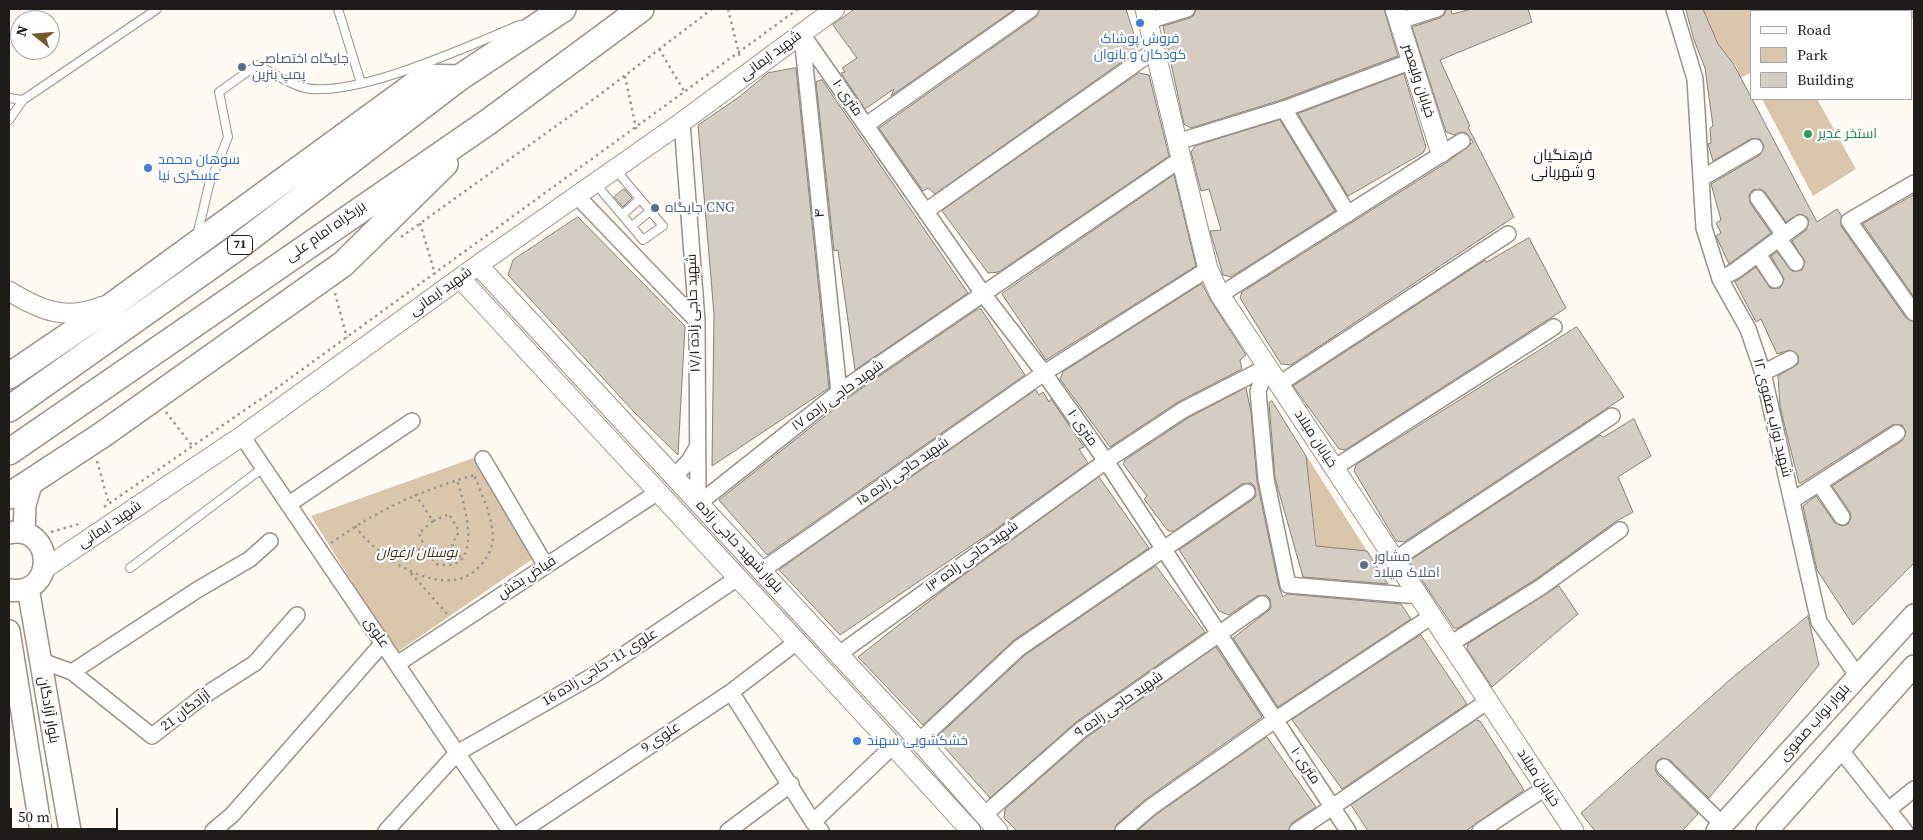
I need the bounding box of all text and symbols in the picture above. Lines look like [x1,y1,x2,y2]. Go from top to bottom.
north arrow [10,10,60,60]
legend [1750,10,1913,100]
marker: فروش پوشاک کودکان و بانوان [1134,17,1146,29]
text: Road [1797,19,1831,40]
text: N [11,23,33,39]
street label: شهید ایمانی [737,27,805,85]
place label: فروش پوشاک کودکان و بانوان [1094,31,1186,64]
street label: خیابان ولیعصر [1398,42,1438,120]
text: Park [1797,44,1828,65]
place label: جایگاه اختصاصی پمپ بنزین [252,51,349,84]
marker: جایگاه اختصاصی پمپ بنزین [236,61,248,73]
text: Building [1797,69,1854,90]
street label: ۱۰ متری [828,76,866,120]
place label: استخر غدیر [1818,126,1877,142]
marker: استخر غدیر [1802,128,1814,140]
district label: فرهنگیان و شهربانی [1531,147,1595,182]
place label: سوهان محمد عسگری نیا [158,152,240,184]
marker: سوهان محمد عسگری نیا [142,162,154,174]
street label: بزرگراه امام علی [283,198,369,266]
place label: جایگاه CNG [665,200,735,216]
marker: جایگاه CNG [649,202,661,214]
street label: ۴ [811,207,829,219]
road number: 71 [228,236,252,254]
street label: شهید حاجی زاده ۱۷/۱ [684,253,704,373]
street label: شهید ایمانی [407,264,475,320]
street label: شهید حاجی زاده ۱۷ [789,357,887,435]
street label: شهید نواب صفوی ۱۲ [1749,357,1795,479]
street label: ۱۰ متری [1063,406,1101,450]
street label: خیابان میلاد [1290,407,1340,471]
street label: شهید حاجی زاده ۱۵ [854,434,952,510]
street label: بلوار شهید حاجی زاده [692,497,786,597]
street label: شهید ایمانی [75,498,145,552]
street label: شهید حاجی زاده ۱۳ [922,518,1022,596]
park label: بوستان ارغوان [376,545,458,561]
place label: مشاور املاک میلاد [1374,549,1440,582]
street label: فیاض بخش [495,553,559,603]
marker: مشاور املاک میلاد [1358,559,1370,571]
street label: علوی [360,615,392,651]
street label: علوی 11- حاجی زاده 16 [539,626,661,710]
street label: شهید حاجی زاده ۹ [1072,668,1166,742]
street label: بلوار آزادگان [34,675,62,745]
street label: بلوار نواب صفوی [1776,681,1854,765]
street label: آزادگان 21 [158,687,214,735]
street label: علوی 9 [638,719,684,757]
place label: خشکشویی سهند [867,733,968,749]
marker: خشکشویی سهند [851,735,863,747]
street label: ۱۰ متری [1287,744,1323,788]
street label: خیابان میلاد [1513,746,1563,810]
scale bar [12,798,120,830]
text: 50 m [18,806,50,827]

